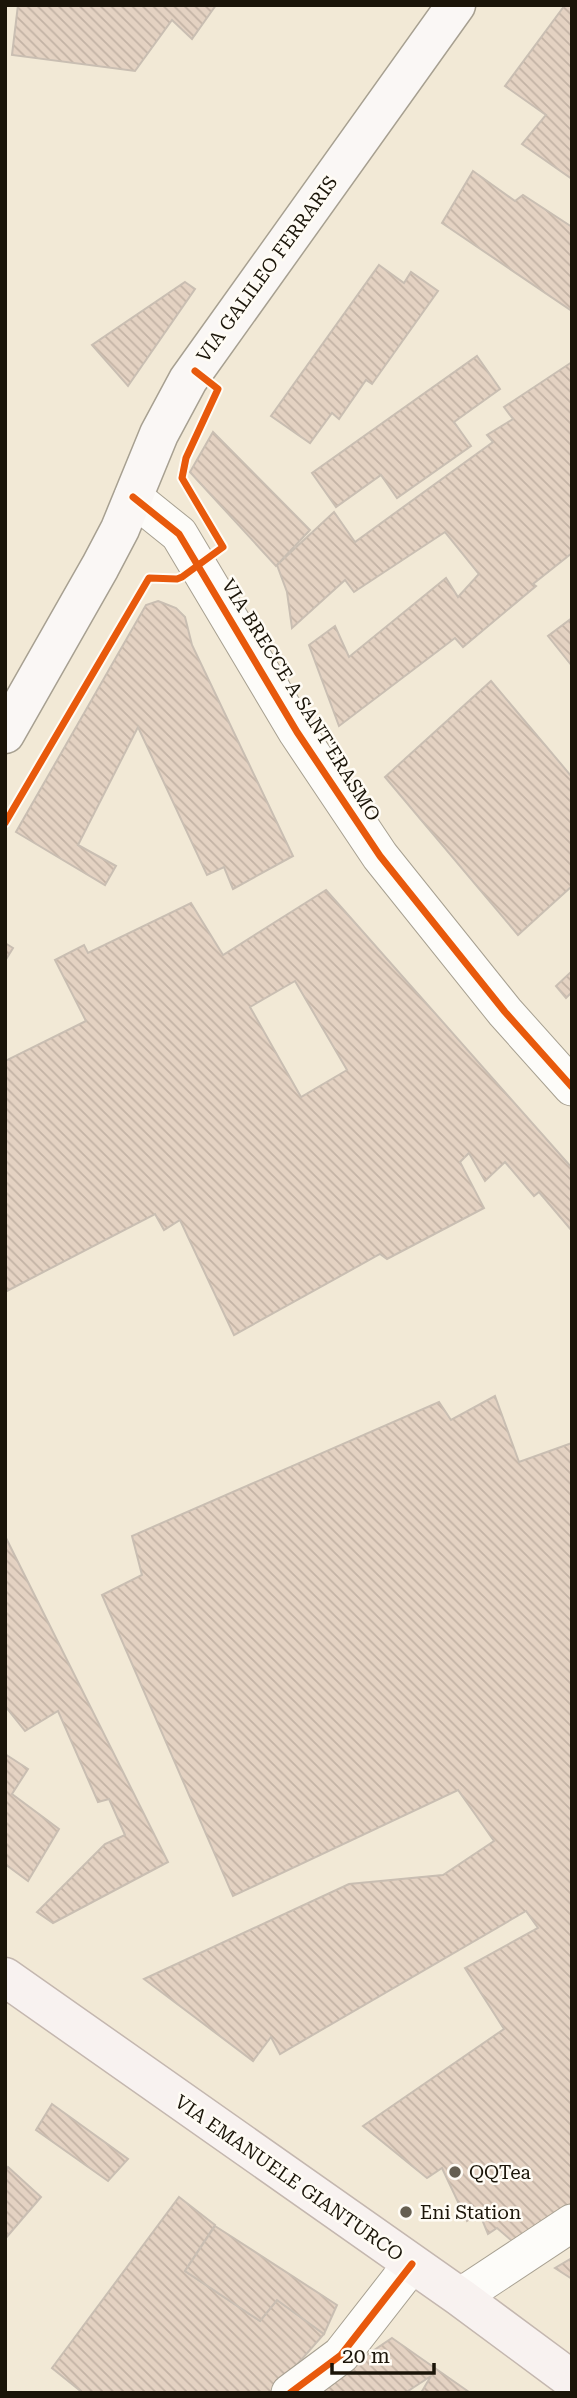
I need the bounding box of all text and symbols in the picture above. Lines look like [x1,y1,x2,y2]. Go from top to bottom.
street label: VIA GALILEO FERRARIS [192,171,342,367]
street label: VIA BRECCE A SANT'ERASMO [217,575,385,825]
street label: VIA EMANUELE GIANTURCO [170,2090,408,2266]
place label: QQTea [469,2161,532,2184]
marker: QQTea [447,2164,463,2180]
place label: Eni Station [420,2201,521,2224]
marker: Eni Station [398,2204,414,2220]
scale bar [332,2332,434,2376]
text: 20 m [342,2344,390,2368]

